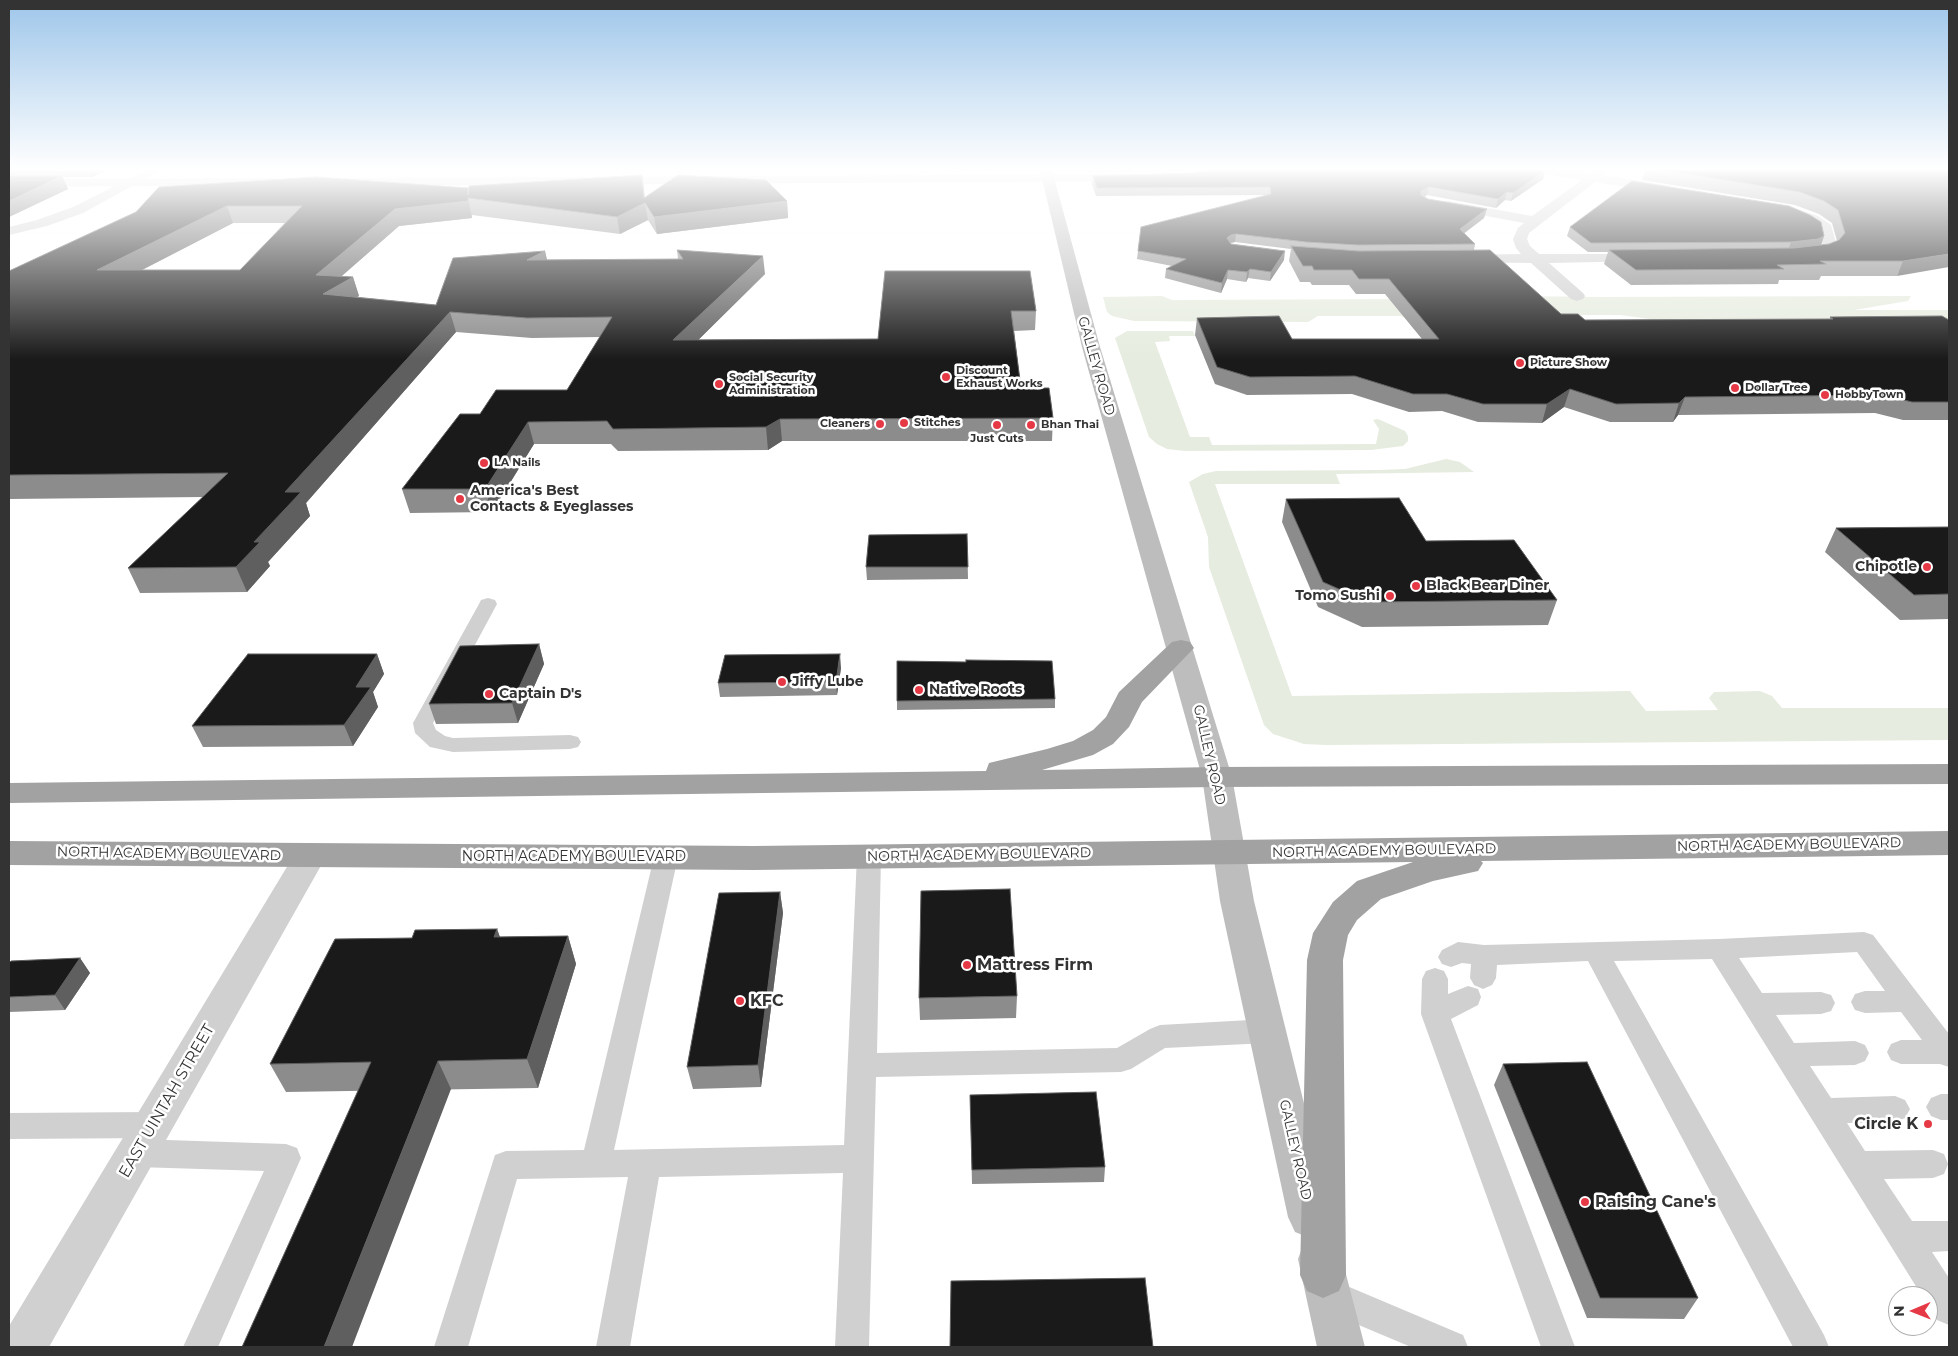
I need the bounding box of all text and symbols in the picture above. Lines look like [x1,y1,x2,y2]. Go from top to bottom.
street label: GALLEY ROAD [1074,314,1118,418]
place label: Picture Show [1530,356,1607,370]
marker: Picture Show [1514,357,1526,369]
place label: Discount Exhaust Works [956,364,1042,390]
place label: Social Security Administration [729,371,815,397]
marker: Discount Exhaust Works [940,371,952,383]
marker: Social Security Administration [713,378,725,390]
place label: Dollar Tree [1745,381,1808,395]
marker: Dollar Tree [1729,382,1741,394]
place label: HobbyTown [1835,388,1904,402]
marker: HobbyTown [1819,389,1831,401]
place label: Stitches [914,416,961,430]
place label: Cleaners [820,417,870,431]
marker: Stitches [898,417,910,429]
marker: Cleaners [874,418,886,430]
place label: Bhan Thai [1041,418,1099,432]
marker: Just Cuts [991,419,1003,431]
marker: Bhan Thai [1025,419,1037,431]
place label: Just Cuts [970,432,1024,446]
place label: LA Nails [494,456,540,470]
marker: LA Nails [478,457,490,469]
place label: America's Best Contacts & Eyeglasses [470,483,633,516]
marker: America's Best Contacts & Eyeglasses [454,493,466,505]
place label: Chipotle [1855,559,1917,575]
marker: Chipotle [1921,561,1933,573]
place label: Black Bear Diner [1426,578,1549,594]
marker: Black Bear Diner [1410,580,1422,592]
place label: Tomo Sushi [1295,588,1380,604]
marker: Tomo Sushi [1384,590,1396,602]
place label: Jiffy Lube [792,674,864,690]
marker: Jiffy Lube [776,676,788,688]
place label: Native Roots [929,682,1022,698]
marker: Native Roots [913,684,925,696]
place label: Captain D's [499,686,582,702]
marker: Captain D's [483,688,495,700]
street label: GALLEY ROAD [1189,703,1229,807]
street label: NORTH ACADEMY BOULEVARD [1677,835,1901,855]
street label: NORTH ACADEMY BOULEVARD [1272,841,1496,861]
street label: NORTH ACADEMY BOULEVARD [57,844,281,864]
street label: NORTH ACADEMY BOULEVARD [867,845,1091,865]
street label: NORTH ACADEMY BOULEVARD [462,849,686,865]
place label: Mattress Firm [977,955,1093,975]
marker: Mattress Firm [961,959,973,971]
place label: KFC [750,991,784,1011]
marker: KFC [734,995,746,1007]
street label: EAST UINTAH STREET [115,1021,219,1181]
street label: GALLEY ROAD [1275,1098,1315,1202]
place label: Circle K [1854,1114,1918,1134]
marker: Circle K [1922,1118,1934,1130]
place label: Raising Cane's [1595,1192,1716,1212]
marker: Raising Cane's [1579,1196,1591,1208]
north arrow [1888,1286,1938,1336]
text: N [1890,1305,1908,1317]

